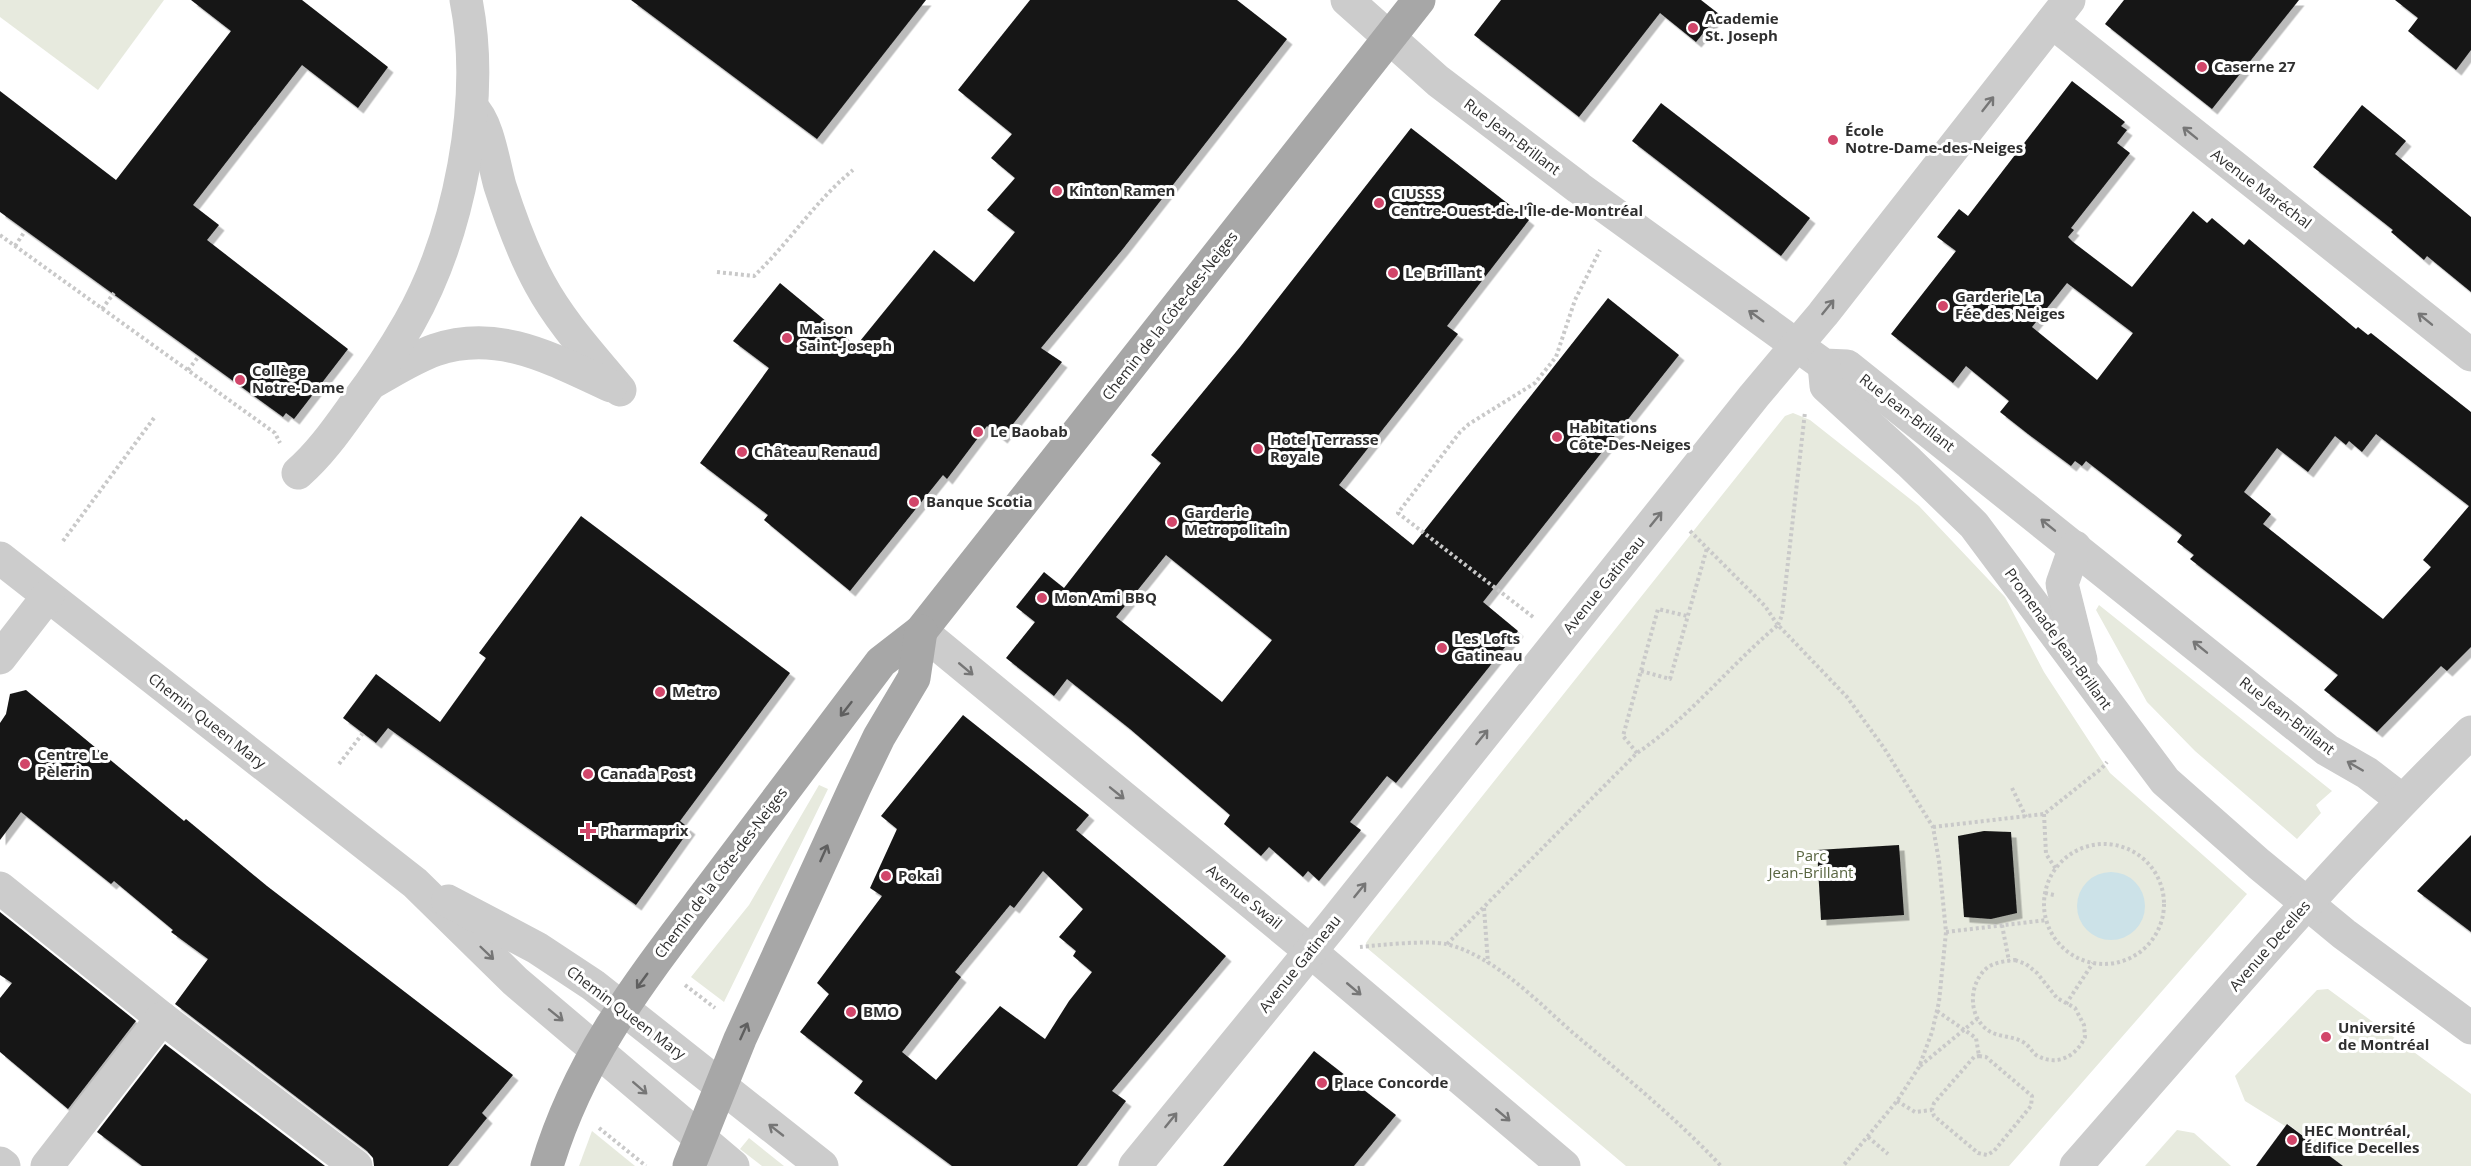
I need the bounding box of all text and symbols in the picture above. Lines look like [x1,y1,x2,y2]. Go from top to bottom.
place label: Academie St. Joseph [1705,8,1779,45]
marker: Academie St. Joseph [1686,21,1700,35]
place label: Caserne 27 [2214,56,2296,76]
marker: Caserne 27 [2195,60,2209,74]
street label: Rue Jean-Brillant [1460,93,1565,179]
one-way arrow [1982,97,1995,113]
place label: École Notre-Dame-des-Neiges [1845,120,2023,157]
one-way arrow [2182,127,2198,140]
marker: École Notre-Dame-des-Neiges [1826,133,1840,147]
street label: Avenue Maréchal [2207,144,2316,233]
place label: Kinton Ramen [1069,180,1175,200]
place label: CIUSSS Centre-Ouest-de-l'Île-de-Montréal [1391,183,1643,220]
marker: Kinton Ramen [1050,184,1064,198]
marker: CIUSSS Centre-Ouest-de-l'Île-de-Montréal [1372,196,1386,210]
street label: Chemin de la Côte-des-Neiges [1097,227,1241,404]
place label: Le Brillant [1405,262,1483,282]
marker: Le Brillant [1386,266,1400,280]
place label: Garderie La Fée des Neiges [1955,286,2065,323]
one-way arrow [1822,299,1835,315]
marker: Garderie La Fée des Neiges [1936,299,1950,313]
one-way arrow [1748,310,1764,323]
one-way arrow [2418,312,2434,325]
place label: Maison Saint-Joseph [799,318,892,355]
marker: Maison Saint-Joseph [780,331,794,345]
place label: Collège Notre-Dame [252,360,344,397]
street label: Rue Jean-Brillant [1856,369,1959,456]
marker: Collège Notre-Dame [233,373,247,387]
place label: Habitations Côte-Des-Neiges [1569,417,1691,454]
place label: Le Baobab [990,421,1068,441]
marker: Le Baobab [971,425,985,439]
place label: Hotel Terrasse Royale [1270,429,1379,466]
marker: Habitations Côte-Des-Neiges [1550,430,1564,444]
place label: Château Renaud [754,441,878,461]
marker: Hotel Terrasse Royale [1251,442,1265,456]
marker: Château Renaud [735,445,749,459]
place label: Banque Scotia [926,491,1033,511]
marker: Banque Scotia [907,495,921,509]
place label: Garderie Metropolitain [1184,502,1288,539]
one-way arrow [1649,511,1662,527]
marker: Garderie Metropolitain [1165,515,1179,529]
one-way arrow [2041,518,2056,532]
street label: Avenue Gatineau [1558,532,1649,637]
street label: Promenade Jean-Brillant [2001,564,2117,713]
place label: Mon Ami BBQ [1054,587,1157,607]
marker: Mon Ami BBQ [1035,591,1049,605]
place label: Les Lofts Gatineau [1454,628,1523,665]
marker: Les Lofts Gatineau [1435,641,1449,655]
one-way arrow [2192,641,2208,654]
one-way arrow [958,662,974,675]
street label: Chemin Queen Mary [145,668,271,773]
street label: Rue Jean-Brillant [2236,672,2339,759]
place label: Metro [672,681,718,701]
marker: Metro [653,685,667,699]
one-way arrow [839,701,852,717]
one-way arrow [1475,730,1488,746]
place label: Centre Le Pèlerin [37,744,109,781]
marker: Centre Le Pèlerin [18,757,32,771]
one-way arrow [2347,759,2364,771]
place label: Canada Post [600,763,693,783]
marker: Canada Post [581,767,595,781]
street label: Chemin de la Côte-des-Neiges [649,783,791,962]
one-way arrow [1108,786,1124,799]
place label: Pharmaprix [600,820,689,840]
marker: Pharmaprix [581,824,595,838]
one-way arrow [819,845,831,863]
park label: Parc Jean-Brillant [1767,845,1853,882]
street label: Avenue Swail [1203,860,1287,933]
place label: Pokai [898,865,940,885]
marker: Pokai [879,869,893,883]
one-way arrow [1354,882,1367,898]
street label: Avenue Decelles [2224,896,2314,995]
street label: Avenue Gatineau [1254,911,1345,1016]
one-way arrow [479,946,494,960]
street label: Chemin Queen Mary [563,961,691,1064]
one-way arrow [635,972,648,988]
one-way arrow [1346,982,1361,996]
place label: BMO [863,1001,899,1021]
marker: BMO [844,1005,858,1019]
one-way arrow [548,1009,564,1022]
place label: Université de Montréal [2338,1017,2429,1054]
one-way arrow [738,1022,750,1040]
marker: Université de Montréal [2319,1030,2333,1044]
place label: Place Concorde [1334,1072,1449,1092]
marker: Place Concorde [1315,1076,1329,1090]
one-way arrow [633,1081,648,1095]
one-way arrow [1495,1108,1510,1122]
one-way arrow [1164,1112,1177,1128]
place label: HEC Montréal, Édifice Decelles [2304,1120,2419,1157]
one-way arrow [768,1123,784,1136]
marker: HEC Montréal, Édifice Decelles [2285,1133,2299,1147]

